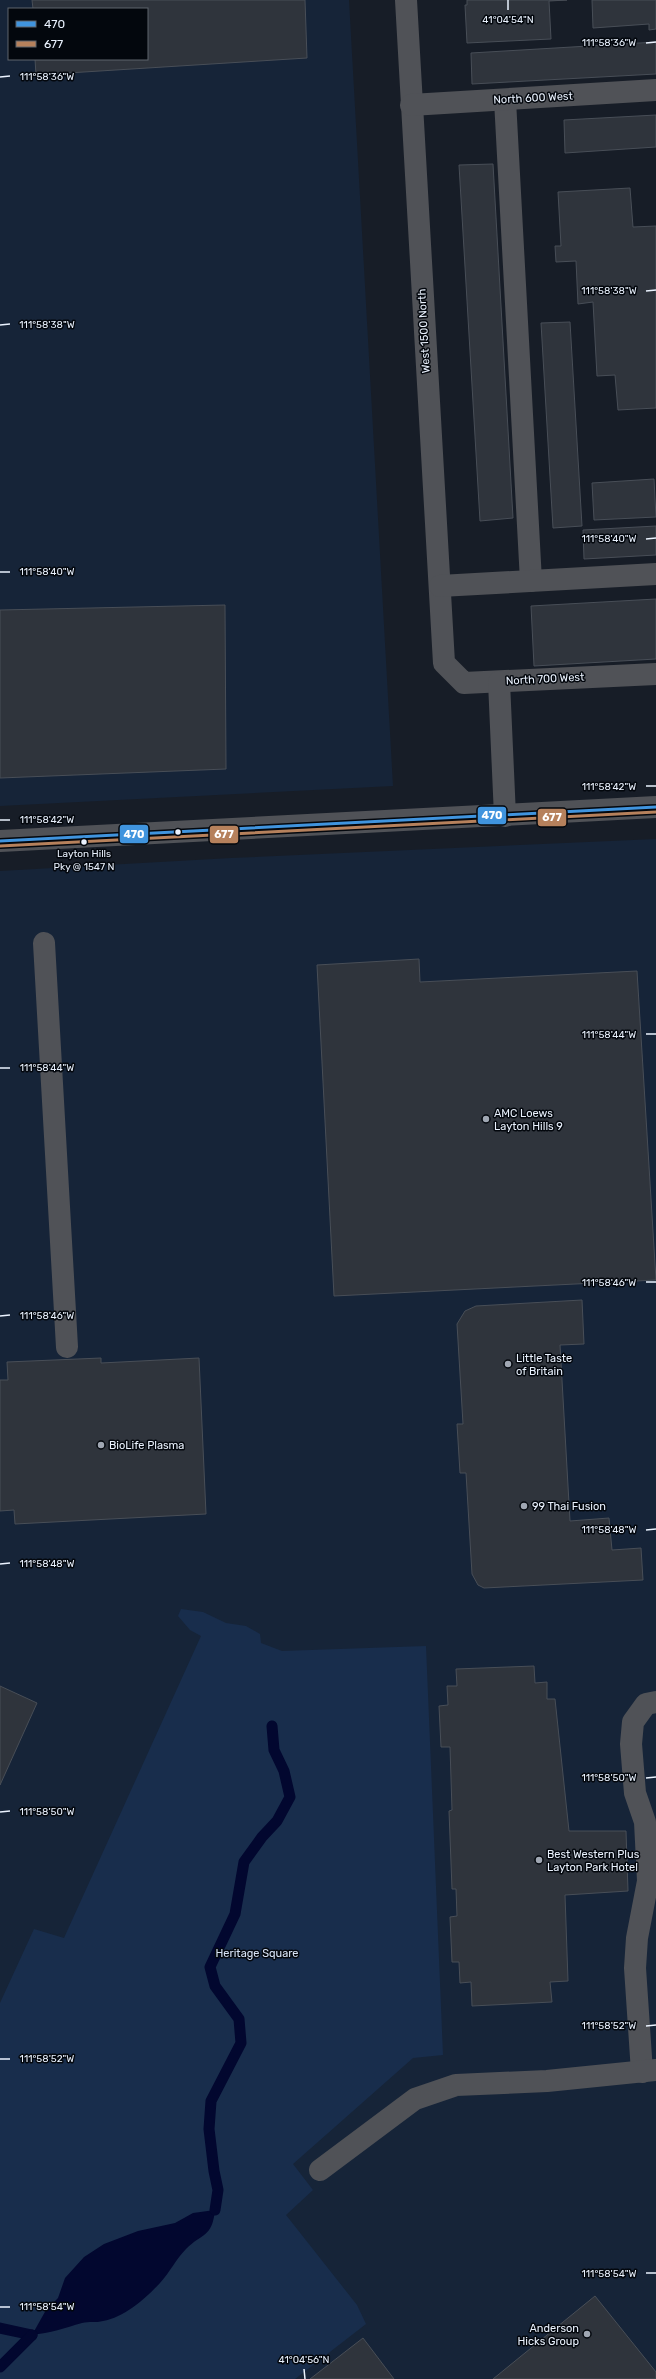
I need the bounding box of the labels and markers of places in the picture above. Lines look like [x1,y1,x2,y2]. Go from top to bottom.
unlabelled marker [173,827,183,837]
marker: Layton Hills Pky @ 1547 N [79,837,89,847]
place label: Layton Hills Pky @ 1547 N [54,848,114,873]
place label: AMC Loews Layton Hills 9 [494,1107,563,1133]
marker: AMC Loews Layton Hills 9 [481,1114,491,1124]
place label: Little Taste of Britain [516,1352,572,1378]
marker: Little Taste of Britain [503,1359,513,1369]
place label: BioLife Plasma [109,1439,184,1452]
marker: BioLife Plasma [96,1440,106,1450]
place label: 99 Thai Fusion [532,1500,606,1513]
marker: 99 Thai Fusion [519,1501,529,1511]
place label: Best Western Plus Layton Park Hotel [547,1848,640,1874]
marker: Best Western Plus Layton Park Hotel [534,1855,544,1865]
place label: Anderson Hicks Group [517,2322,579,2348]
marker: Anderson Hicks Group [582,2329,592,2339]

